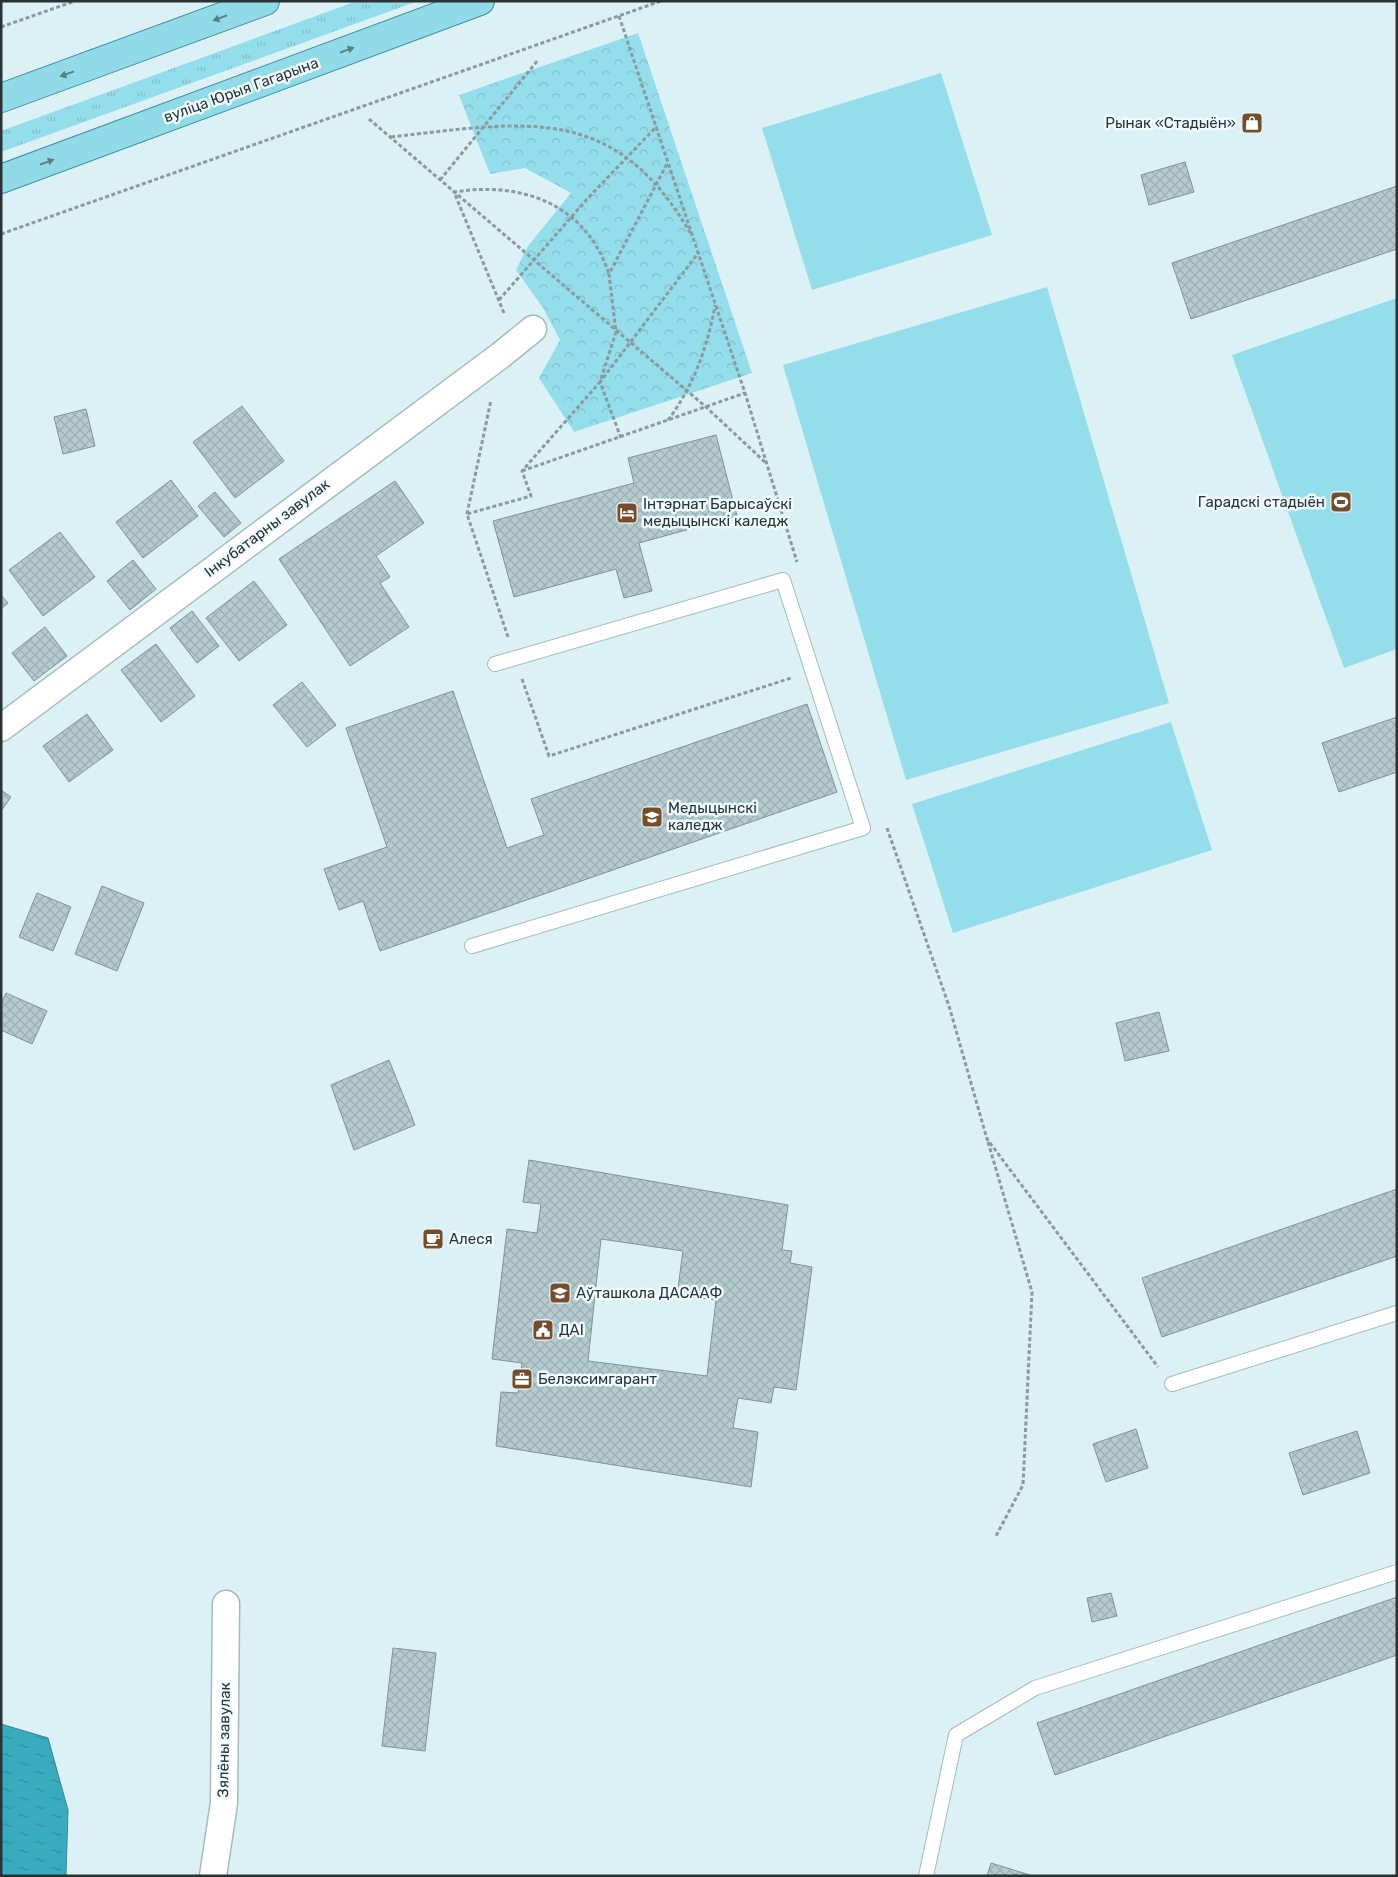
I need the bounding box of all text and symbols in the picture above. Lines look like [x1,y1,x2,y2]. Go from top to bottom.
one-way arrow [212,15,227,22]
one-way arrow [340,46,355,54]
street label: вуліца Юрыя Гагарына [161,54,321,126]
one-way arrow [59,70,74,78]
shop icon: Рынак «Стадыён» [1240,111,1264,135]
place label: Рынак «Стадыён» [1105,114,1236,132]
one-way arrow [40,158,55,166]
street label: Інкубатарны завулак [201,475,333,581]
sports icon: Гарадскі стадыён [1329,490,1353,514]
place label: Гарадскі стадыён [1198,493,1325,511]
place label: Інтэрнат Барысаўскі медыцынскі каледж [643,495,792,530]
hotel icon: Інтэрнат Барысаўскі медыцынскі каледж [615,501,639,525]
place label: Медыцынскі каледж [668,799,757,834]
school or university icon: Медыцынскі каледж [640,805,664,829]
cafe icon: Алеся [421,1227,445,1251]
place label: Алеся [449,1230,493,1248]
school or university icon: Аўташкола ДАСААФ [548,1281,572,1305]
place label: Аўташкола ДАСААФ [576,1284,722,1302]
public building icon: ДАІ [531,1318,555,1342]
place label: ДАІ [559,1321,584,1339]
office icon: Белэксимгарант [510,1367,534,1391]
place label: Белэксимгарант [538,1370,657,1388]
street label: Зялёны завулак [214,1682,234,1798]

